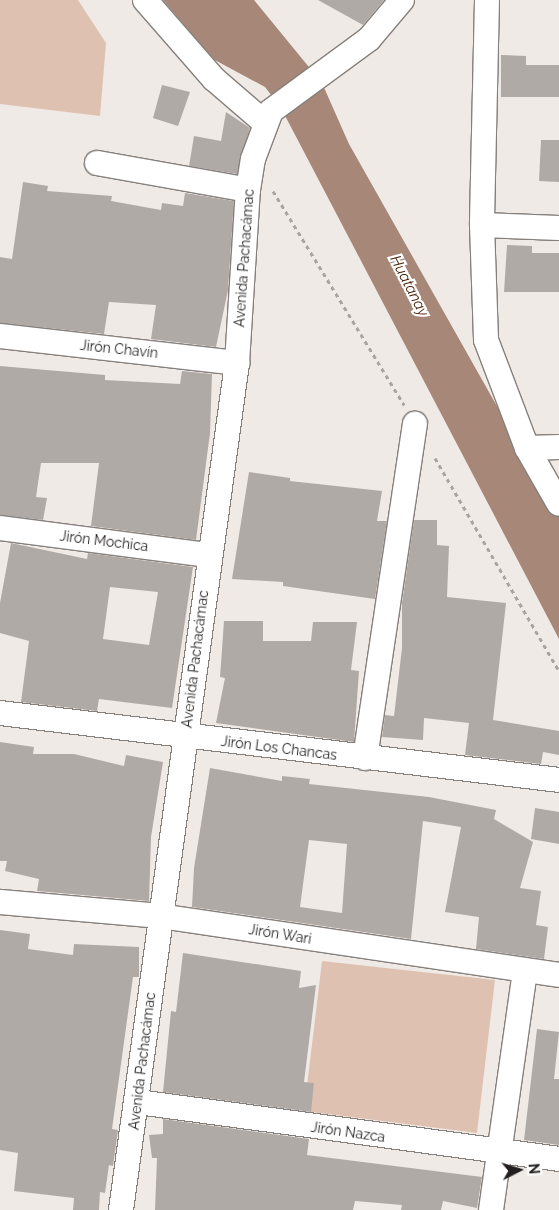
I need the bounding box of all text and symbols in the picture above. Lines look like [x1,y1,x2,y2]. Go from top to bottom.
street label: Avenida Pachacámac [231,188,257,328]
water label: Huatanay [386,252,432,320]
street label: Jirón Chavín [79,337,159,361]
street label: Jirón Mochica [59,527,149,555]
street label: Avenida Pachacámac [178,589,212,729]
street label: Jirón Los Chancas [220,733,338,763]
street label: Jirón Wari [247,921,313,947]
street label: Avenida Pachacámac [125,991,159,1131]
street label: Jirón Nazca [310,1118,386,1146]
north arrow [494,1145,544,1195]
text: N [526,1163,542,1175]

